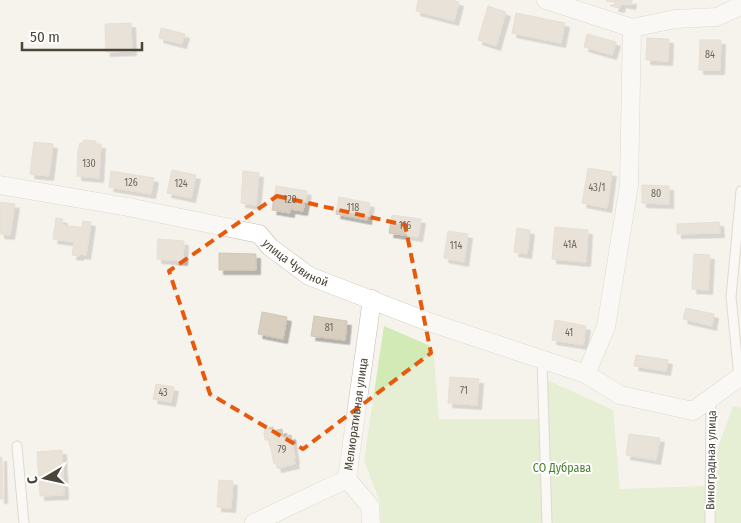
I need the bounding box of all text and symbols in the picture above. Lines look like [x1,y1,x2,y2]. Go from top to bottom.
scale bar [22,20,142,52]
text: 50 m [30,28,60,46]
house number: 84 [705,49,715,61]
house number: 130 [82,158,96,170]
house number: 126 [124,177,138,189]
house number: 124 [175,178,188,190]
house number: 43/1 [589,182,606,194]
house number: 80 [651,188,661,200]
house number: 120 [283,194,297,206]
house number: 118 [347,202,359,214]
house number: 116 [399,220,411,232]
street label: улица Чувиной [260,236,330,290]
house number: 41А [563,239,577,251]
house number: 114 [450,240,462,252]
house number: 81 [325,322,333,334]
house number: 41 [565,327,573,339]
street label: Мелиоративная улица [341,357,371,471]
house number: 71 [460,385,468,397]
house number: 43 [158,387,168,399]
street label: Виноградная улица [703,410,719,510]
house number: 79 [278,444,287,456]
north arrow [20,453,70,503]
park label: СО Дубрава [533,461,591,475]
text: С [24,474,42,485]

